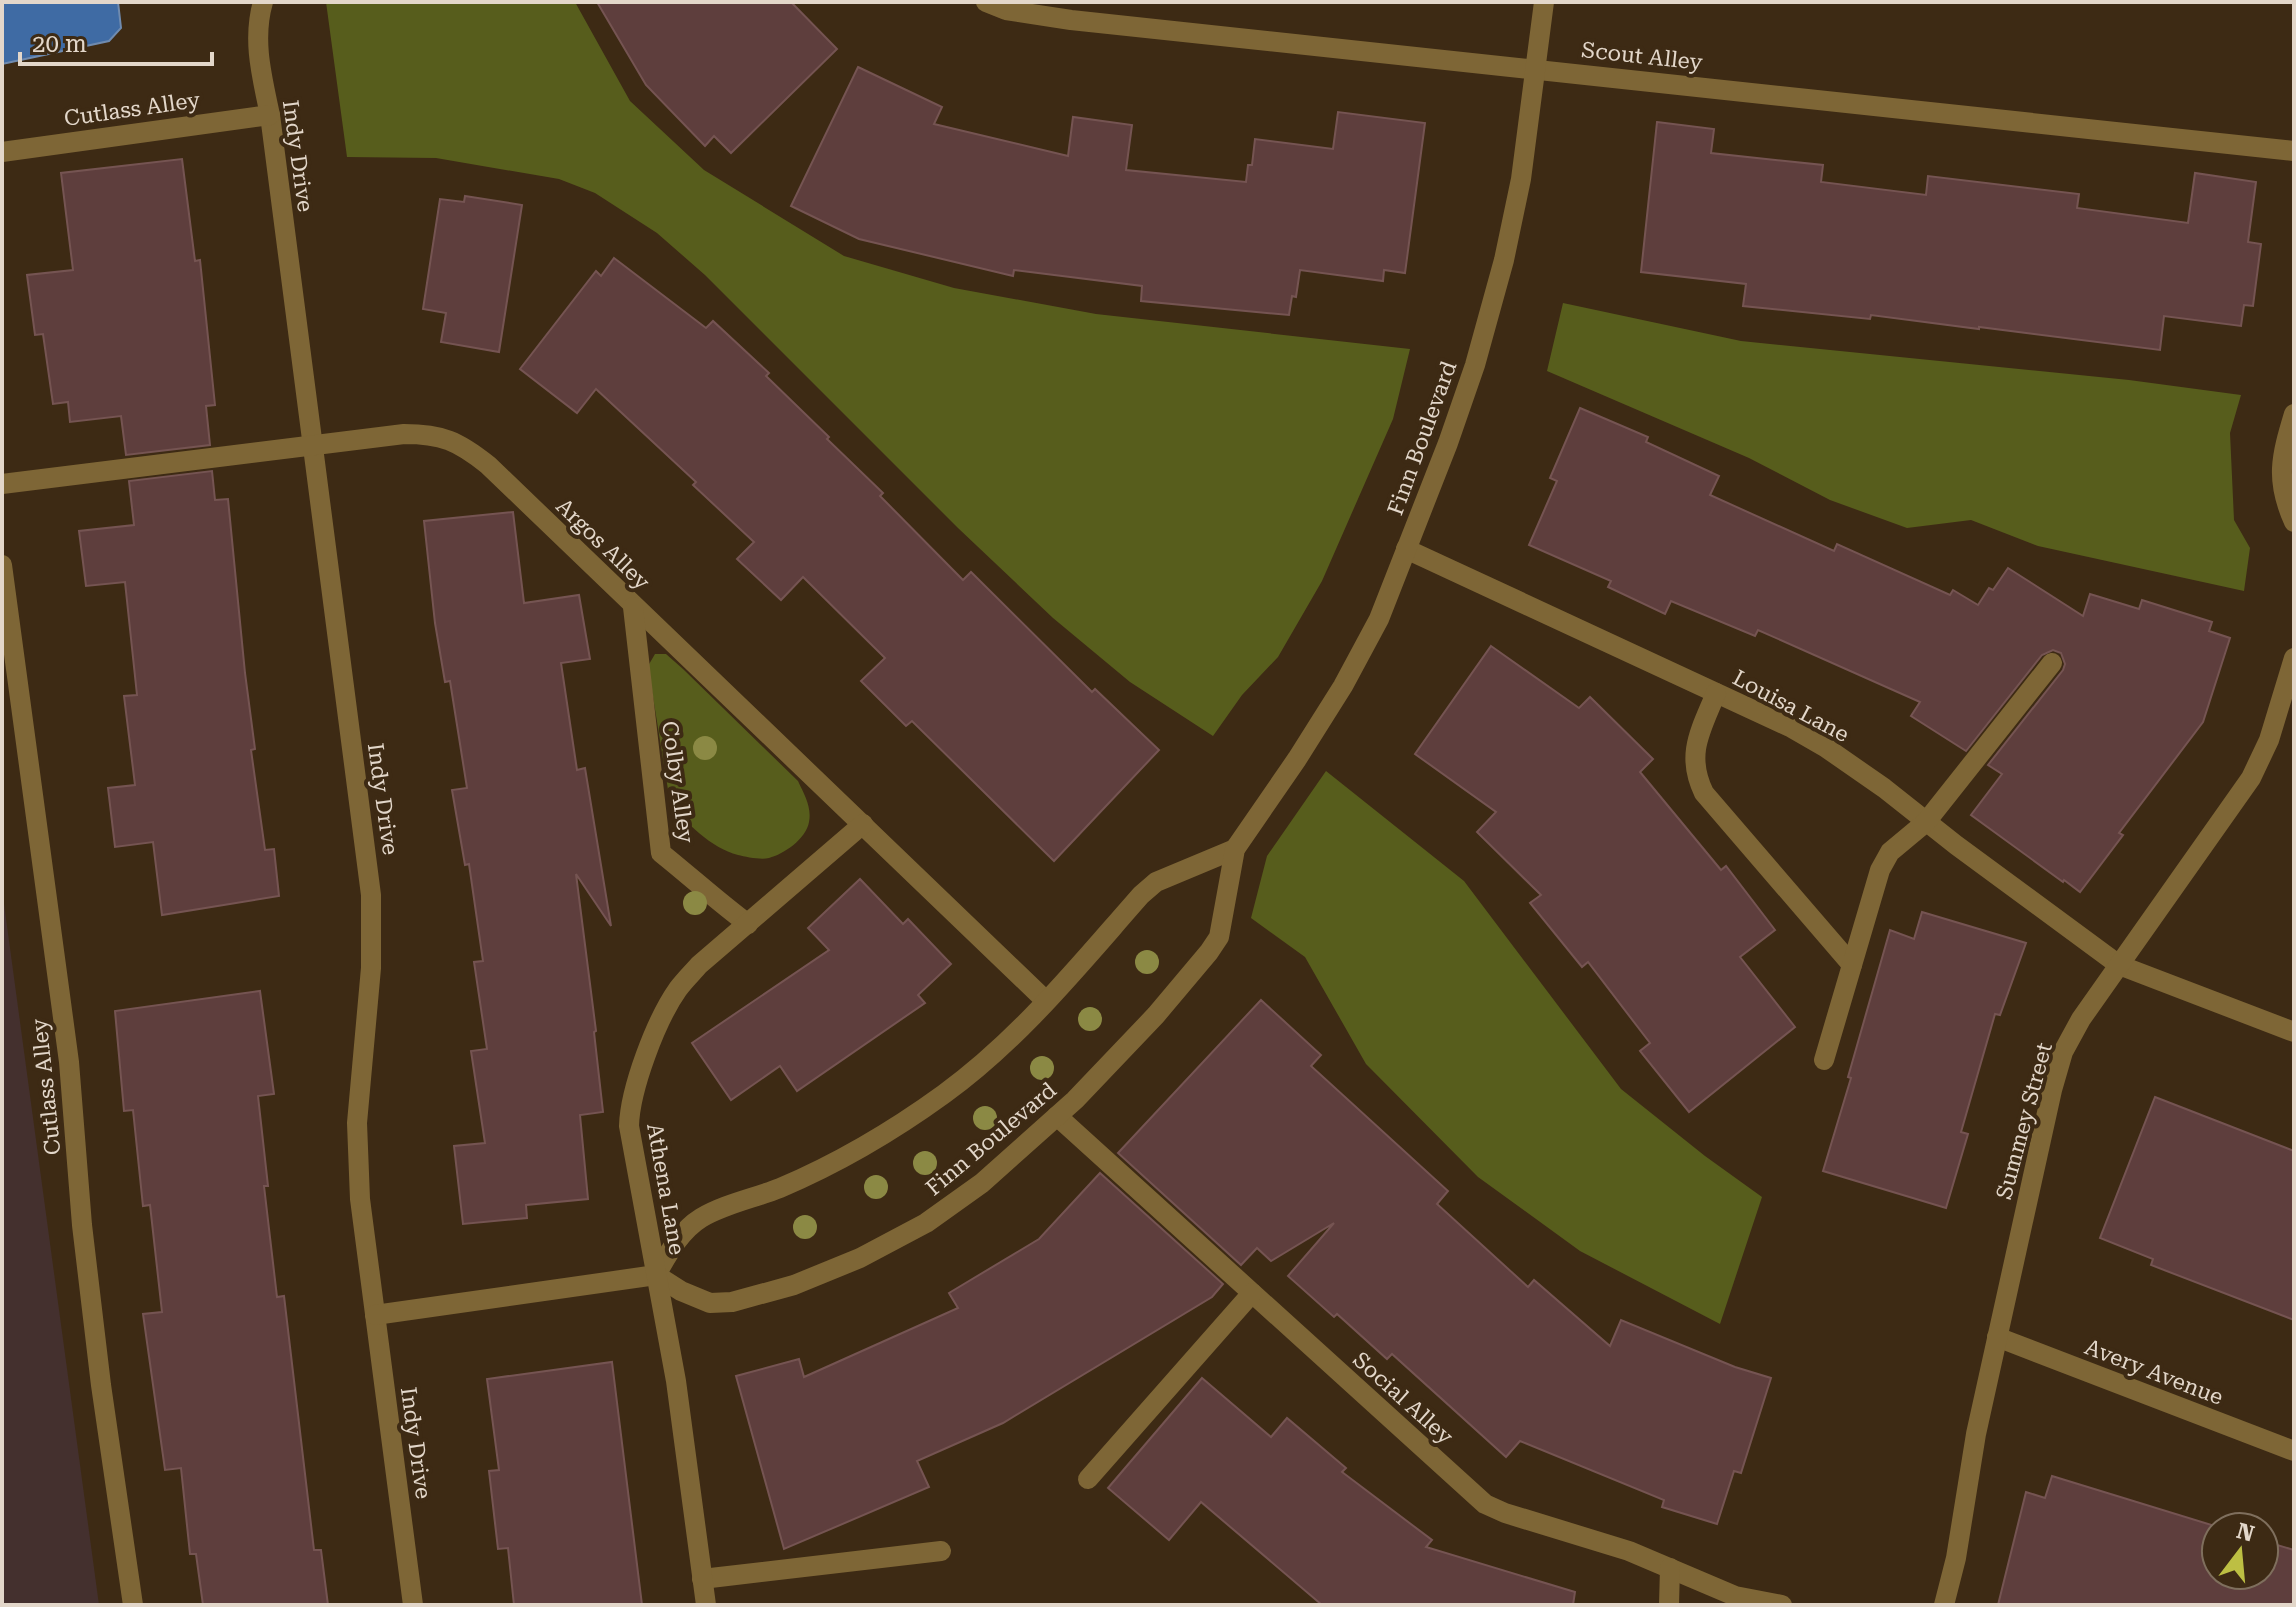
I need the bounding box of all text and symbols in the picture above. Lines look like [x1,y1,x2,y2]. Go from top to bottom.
scale bar [20,16,212,66]
text: 20 m [32,30,87,58]
street label: Scout Alley [1580,37,1704,75]
street label: Cutlass Alley [62,87,202,131]
street label: Indy Drive [278,99,318,213]
street label: Finn Boulevard [1383,358,1461,518]
street label: Argos Alley [551,493,655,595]
street label: Louisa Lane [1729,665,1853,747]
street label: Colby Alley [657,720,699,844]
street label: Indy Drive [363,742,403,856]
street label: Cutlass Alley [26,1018,66,1156]
street label: Summey Street [1991,1040,2057,1202]
street label: Finn Boulevard [921,1077,1061,1201]
street label: Athena Lane [642,1121,690,1257]
street label: Avery Avenue [2081,1334,2227,1410]
street label: Social Alley [1348,1347,1458,1449]
street label: Indy Drive [396,1386,436,1500]
north arrow [2200,1511,2280,1591]
text: N [2234,1518,2257,1547]

